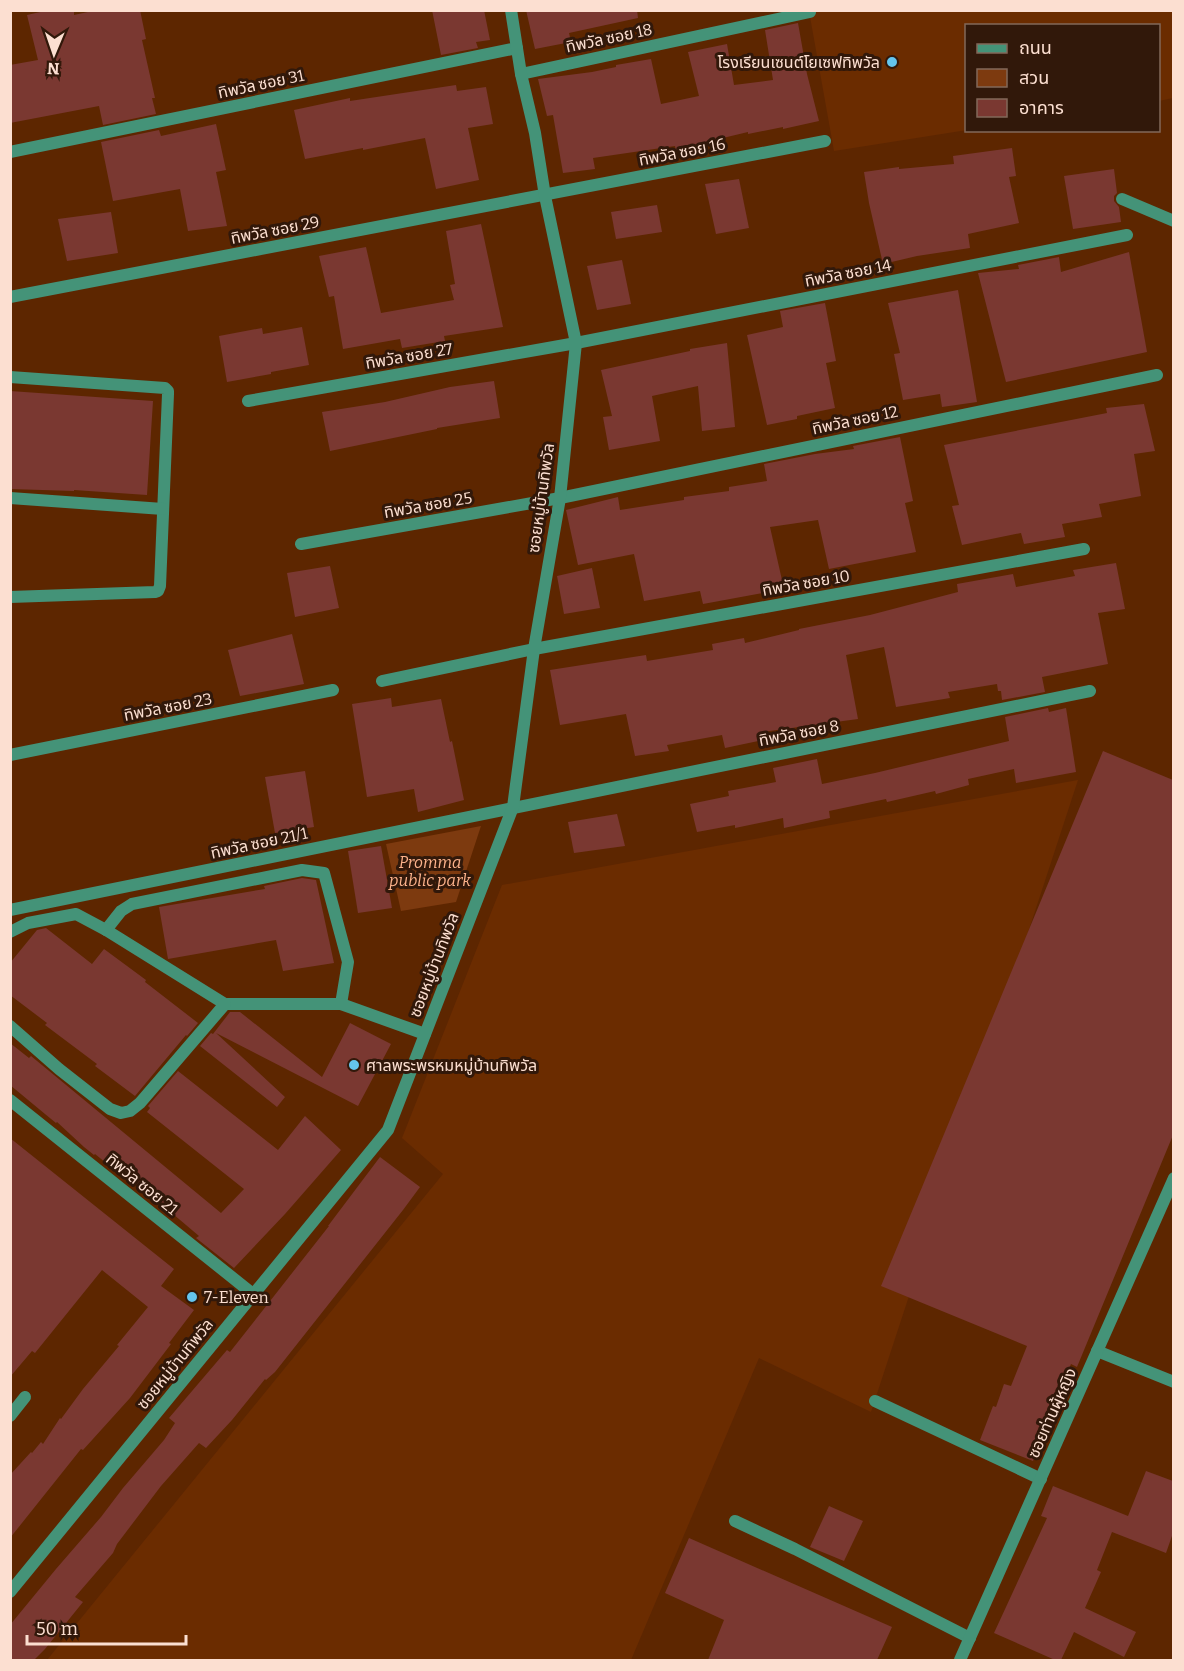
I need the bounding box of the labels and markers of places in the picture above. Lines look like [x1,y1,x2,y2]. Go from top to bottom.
place label: โรงเรียนเซนต์โยเซฟทิพวัล [718,53,880,72]
marker: โรงเรียนเซนต์โยเซฟทิพวัล [885,55,899,69]
place label: ศาลพระพรหมหมู่บ้านทิพวัล [366,1056,537,1075]
marker: ศาลพระพรหมหมู่บ้านทิพวัล [347,1058,361,1072]
place label: 7-Eleven [204,1288,269,1307]
marker: 7-Eleven [185,1290,199,1304]

